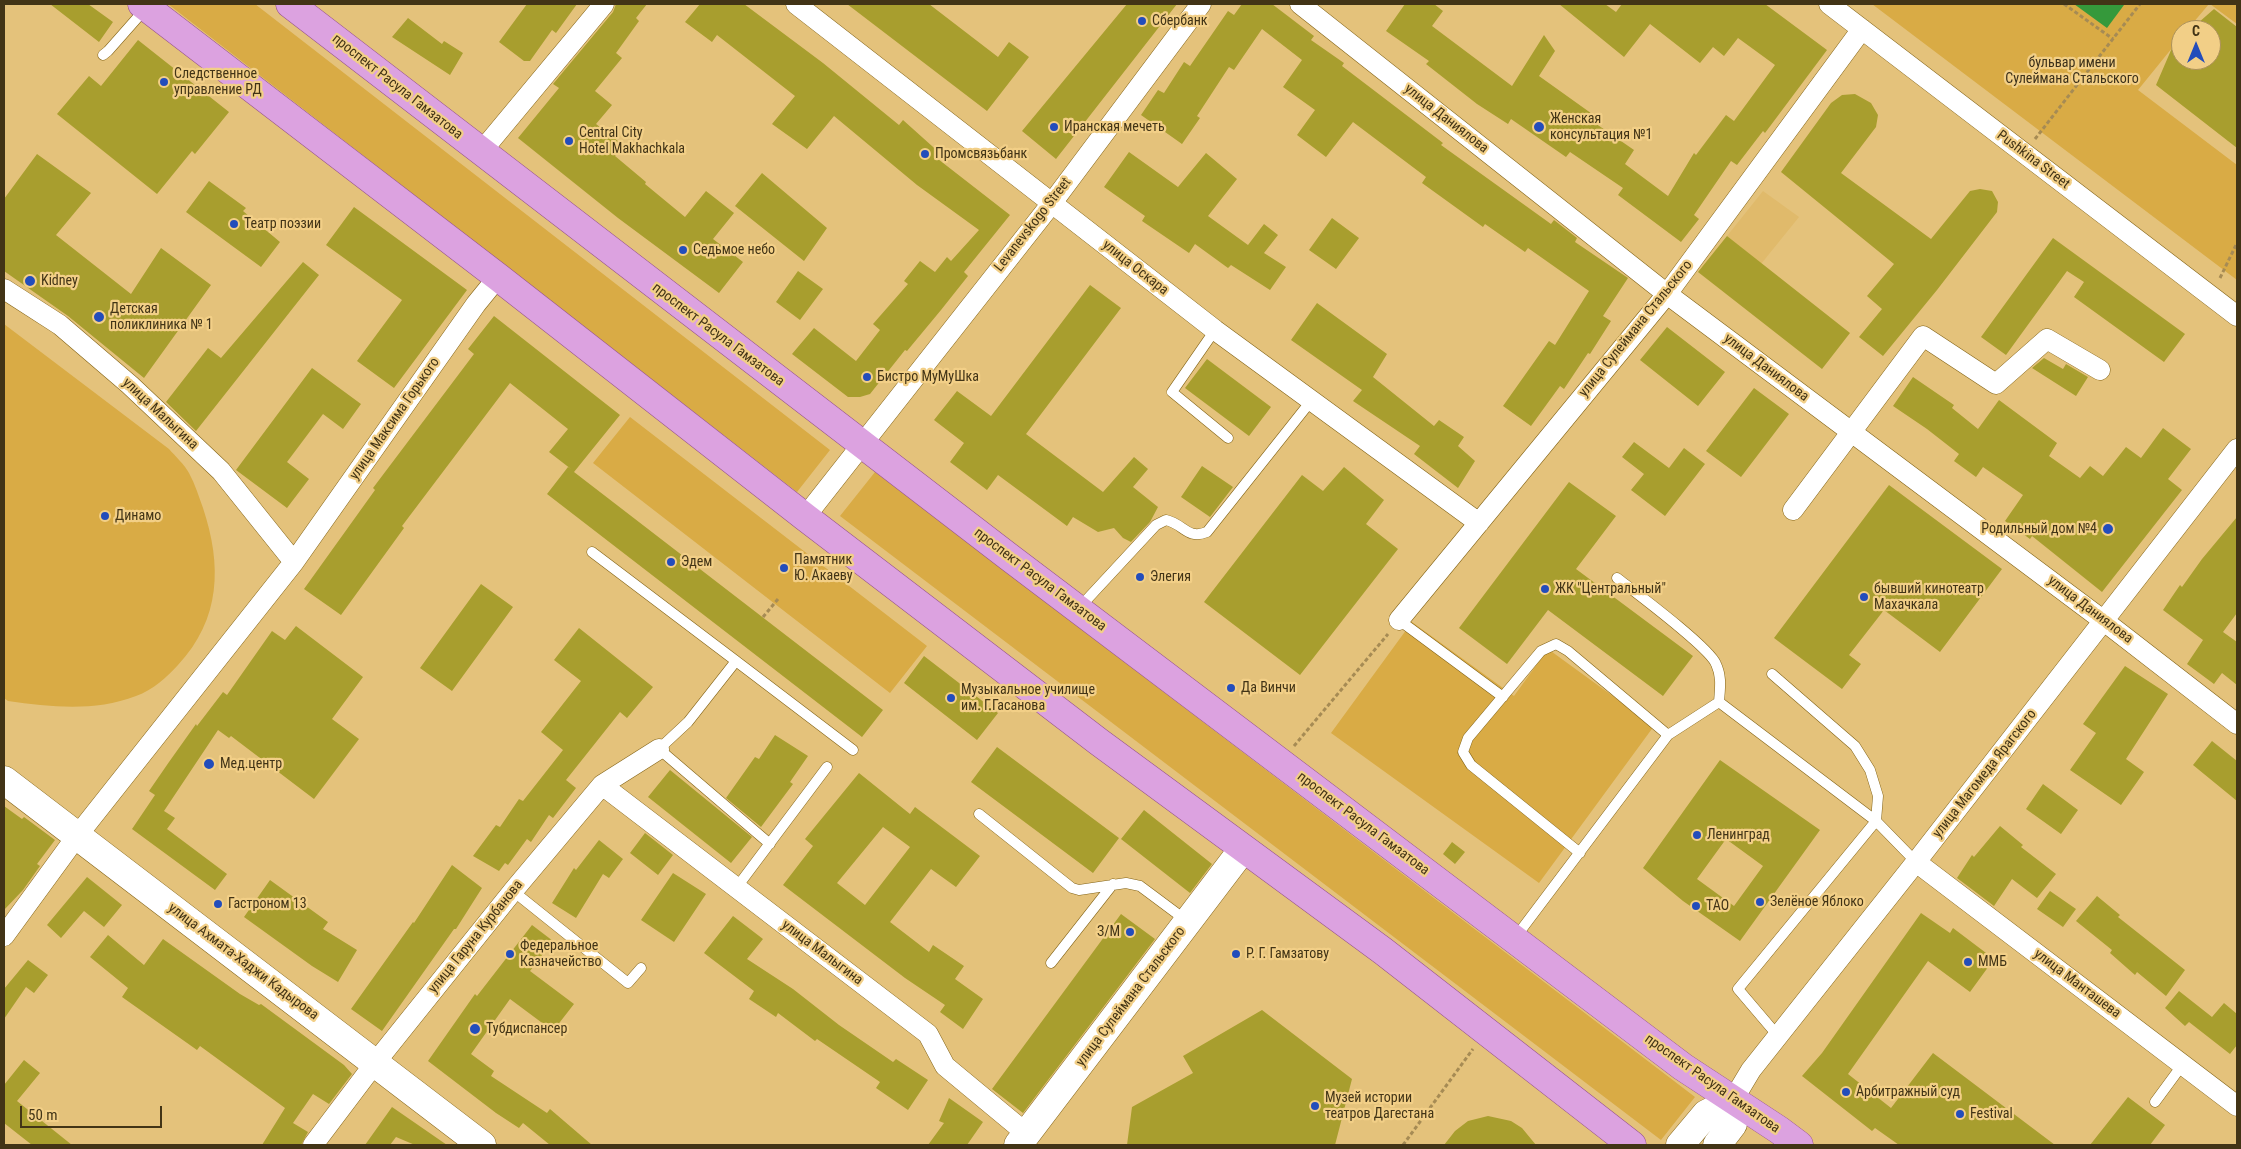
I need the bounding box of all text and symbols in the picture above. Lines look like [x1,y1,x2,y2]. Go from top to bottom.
place label: Сбербанк [1152,13,1208,29]
marker: Сбербанк [1136,15,1148,27]
north arrow [2171,20,2221,70]
text: С [2192,23,2200,39]
street label: проспект Расула Гамзатова [328,31,466,143]
park label: бульвар имени Сулеймана Стальского [2005,55,2139,88]
place label: Следственное управление РД [174,66,262,98]
marker: Следственное управление РД [158,76,170,88]
street label: улица Даниялова [1401,81,1491,157]
place label: Женская консультация №1 [1550,111,1652,144]
place label: Иранская мечеть [1064,119,1165,135]
marker: Женская консультация №1 [1532,120,1546,134]
marker: Иранская мечеть [1048,121,1060,133]
place label: Central City Hotel Makhachkala [579,125,685,158]
street label: Pushkina Street [1993,127,2073,193]
marker: Central City Hotel Makhachkala [563,135,575,147]
place label: Промсвязьбанк [935,146,1027,162]
marker: Промсвязьбанк [919,148,931,160]
street label: Levanevskogo Street [991,175,1075,275]
place label: Театр поэзии [244,216,321,232]
marker: Театр поэзии [228,218,240,230]
street label: улица Оскара [1099,237,1171,299]
place label: Cедьмое небо [693,242,775,258]
marker: Cедьмое небо [677,244,689,256]
street label: улица Сулеймана Стальского [1576,257,1696,401]
place label: Kidney [41,273,78,289]
marker: Kidney [23,274,37,288]
street label: проспект Расула Гамзатова [649,280,787,390]
place label: Детская поликлиника № 1 [110,301,213,334]
marker: Детская поликлиника № 1 [92,310,106,324]
street label: улица Даниялова [1720,331,1812,405]
street label: улица Максима Горького [346,355,444,483]
place label: Бистро МуМуШка [877,369,979,385]
marker: Бистро МуМуШка [861,371,873,383]
street label: улица Малыгина [119,375,201,453]
place label: Динамо [115,508,161,524]
marker: Динамо [99,510,111,522]
place label: Родильный дом №4 [1981,521,2097,537]
marker: Родильный дом №4 [2101,522,2115,536]
street label: проспект Расула Гамзатова [971,525,1109,635]
place label: Памятник Ю. Акаеву [794,552,852,584]
place label: Эдем [681,554,712,570]
marker: Эдем [665,556,677,568]
marker: Памятник Ю. Акаеву [778,562,790,574]
place label: Элегия [1150,569,1191,585]
marker: Элегия [1134,571,1146,583]
street label: улица Даниялова [2044,573,2136,647]
place label: ЖК "Центральный" [1555,581,1666,597]
place label: бывший кинотеатр Махачкала [1874,581,1984,614]
marker: ЖК "Центральный" [1539,583,1551,595]
marker: бывший кинотеатр Махачкала [1858,591,1870,603]
place label: Да Винчи [1241,680,1296,696]
place label: Музыкальное училище им. Г.Гасанова [961,682,1095,714]
marker: Да Винчи [1225,682,1237,694]
marker: Музыкальное училище им. Г.Гасанова [945,692,957,704]
street label: улица Магомеда Ярагского [1930,706,2040,842]
place label: Мед.центр [220,756,282,772]
marker: Мед.центр [202,757,216,771]
street label: проспект Расула Гамзатова [1294,769,1432,879]
place label: Ленинград [1707,827,1770,843]
marker: Ленинград [1691,829,1703,841]
street label: улица Гаруна Курбанова [425,877,527,997]
place label: Зелёное Яблоко [1770,894,1864,910]
place label: Гастроном 13 [228,896,307,912]
marker: Зелёное Яблоко [1754,896,1766,908]
marker: Гастроном 13 [212,898,224,910]
place label: ТАО [1706,898,1729,914]
street label: улица Ахмата-Хаджи Кадырова [165,900,321,1024]
marker: ТАО [1690,900,1702,912]
street label: улица Малыгина [778,917,866,989]
street label: улица Сулеймана Стальского [1073,924,1189,1070]
place label: З/М [1097,924,1120,940]
marker: З/М [1124,926,1136,938]
place label: Федеральное Казначейство [520,938,602,970]
place label: Р. Г. Гамзатову [1246,946,1329,962]
street label: улица Манташева [2030,946,2124,1022]
marker: Федеральное Казначейство [504,948,516,960]
marker: Р. Г. Гамзатову [1230,948,1242,960]
place label: ММБ [1978,954,2007,970]
marker: ММБ [1962,956,1974,968]
place label: Тубдиспансер [486,1021,567,1037]
marker: Тубдиспансер [468,1022,482,1036]
street label: проспект Расула Гамзатова [1641,1031,1783,1137]
place label: Арбитражный суд [1856,1084,1960,1100]
marker: Арбитражный суд [1840,1086,1852,1098]
place label: Музей истории театров Дагестана [1325,1090,1434,1122]
scale bar [22,1096,165,1128]
marker: Музей истории театров Дагестана [1309,1100,1321,1112]
text: 50 m [28,1106,58,1124]
place label: Festival [1970,1106,2013,1122]
marker: Festival [1954,1108,1966,1120]

